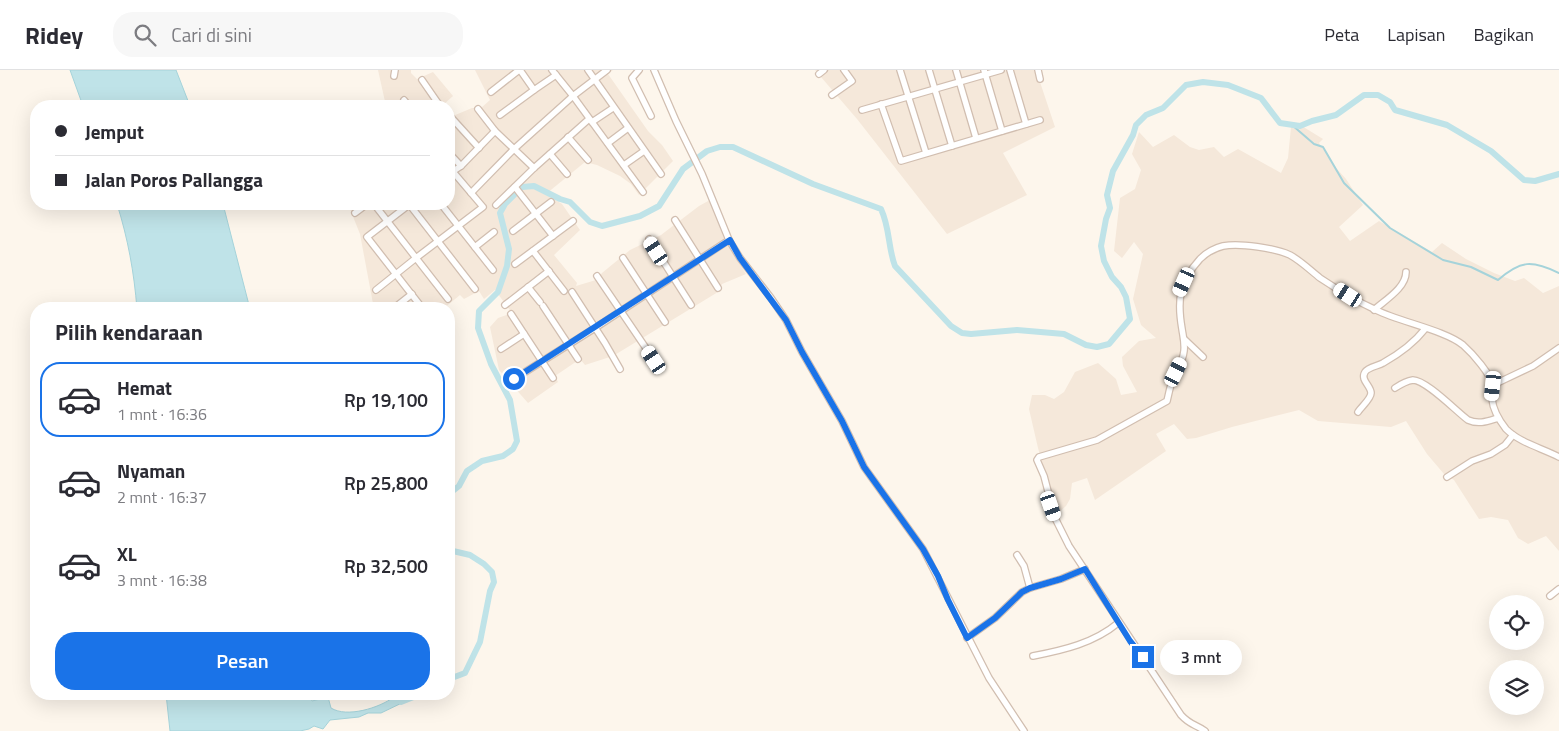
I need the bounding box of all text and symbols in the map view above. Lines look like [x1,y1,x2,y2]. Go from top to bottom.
search box [113,12,463,57]
text: Ridey [25,17,83,53]
text: Cari di sini [171,20,252,49]
icon: search [131,21,159,49]
text: Peta [1324,21,1359,48]
text: Lapisan [1387,21,1445,48]
text: Bagikan [1473,21,1534,48]
text: Jemput [85,117,144,146]
text: Jalan Poros Pallangga [85,165,263,194]
car [641,234,670,268]
car [1171,265,1196,299]
car [1331,281,1364,309]
text: Pilih kendaraan [55,315,203,349]
car [639,343,668,377]
car [1162,355,1189,389]
route start [503,368,525,390]
car [1483,370,1502,402]
text: Hemat [117,373,172,402]
icon: car [57,377,102,422]
text: Rp 19,100 [344,385,428,414]
text: 1 mnt · 16:36 [117,402,207,426]
text: Nyaman [117,456,185,485]
icon: car [57,460,102,505]
text: Rp 25,800 [344,468,428,497]
text: 2 mnt · 16:37 [117,485,207,509]
car [1039,489,1062,523]
text: XL [117,539,137,568]
icon: car [57,543,102,588]
text: Rp 32,500 [344,551,428,580]
text: 3 mnt · 16:38 [117,568,207,592]
map controls [1489,595,1544,715]
button: locate [1489,595,1544,650]
button: Pesan [55,632,430,690]
callout: 3 mnt [1160,640,1243,674]
text: 3 mnt [1181,645,1221,669]
route end [1132,646,1154,668]
button: layers [1489,660,1544,715]

